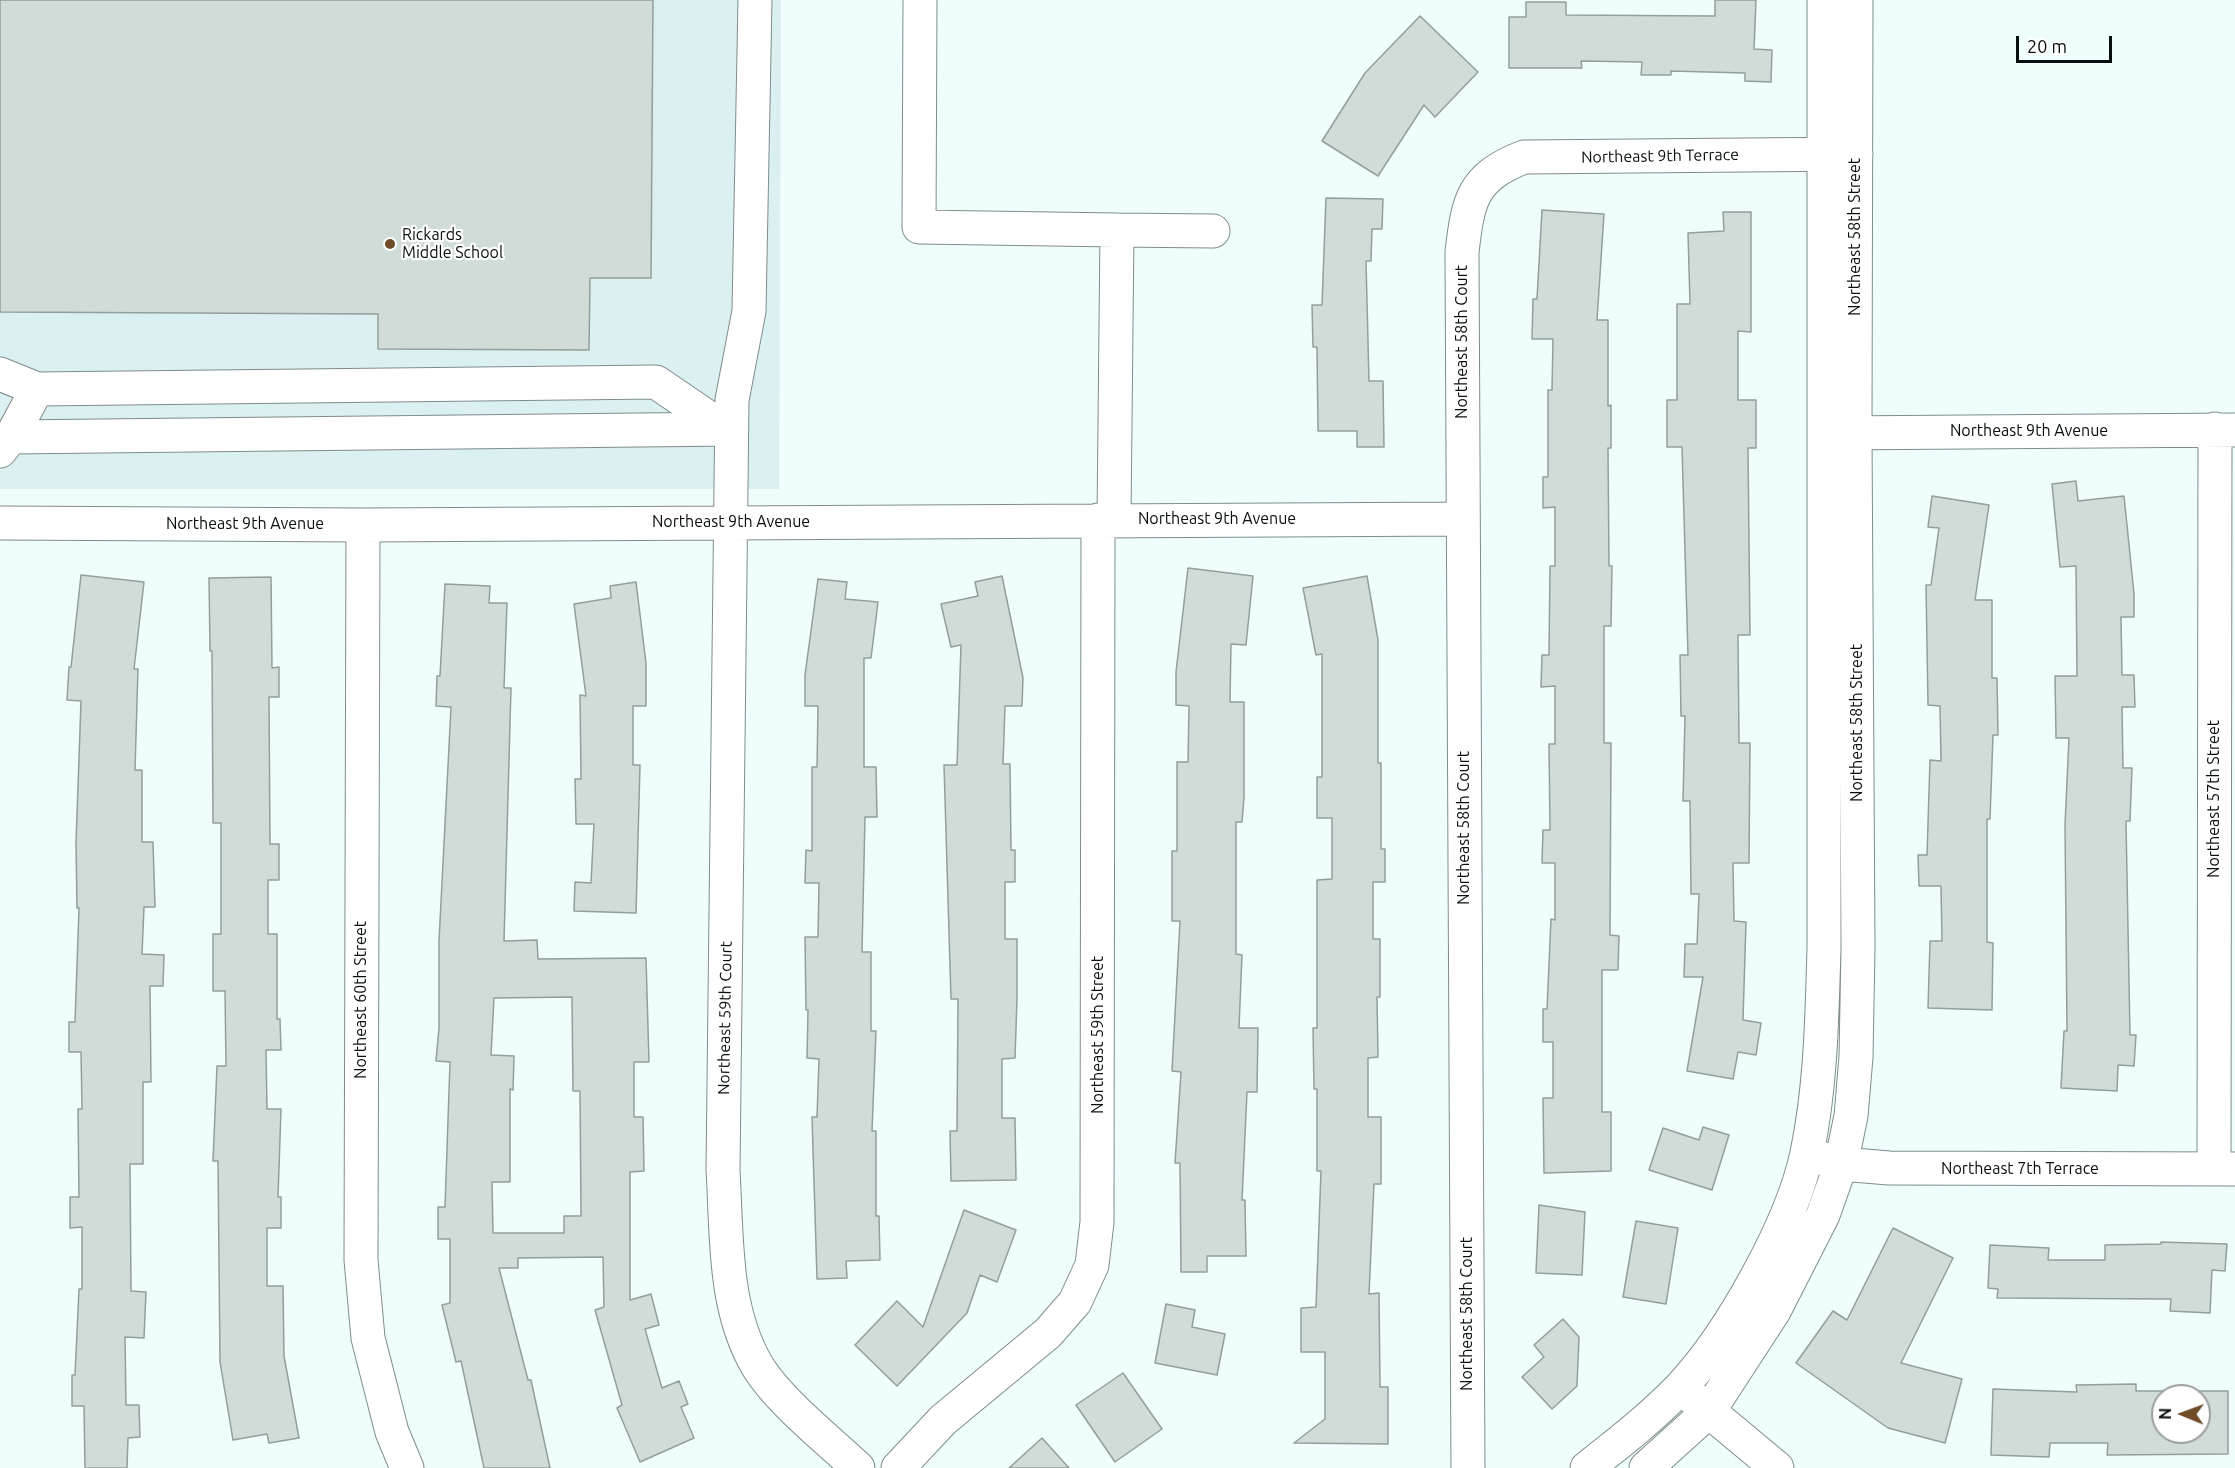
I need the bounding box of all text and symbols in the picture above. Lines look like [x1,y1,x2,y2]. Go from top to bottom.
scale bar [2019,24,2115,62]
text: 20 m [2027,36,2067,56]
street label: Northeast 9th Terrace [1581,145,1739,167]
street label: Northeast 58th Street [1845,158,1865,316]
place label: Rickards Middle School [402,225,503,263]
marker: Rickards Middle School [383,237,397,251]
street label: Northeast 58th Court [1452,265,1472,419]
street label: Northeast 9th Avenue [1950,421,2108,441]
street label: Northeast 9th Avenue [1138,509,1296,529]
street label: Northeast 9th Avenue [652,512,810,532]
street label: Northeast 9th Avenue [166,514,324,534]
street label: Northeast 58th Street [1847,644,1867,802]
street label: Northeast 57th Street [2204,720,2224,878]
street label: Northeast 58th Court [1454,751,1474,905]
street label: Northeast 60th Street [351,921,371,1079]
street label: Northeast 59th Court [714,941,736,1095]
street label: Northeast 59th Street [1088,956,1108,1114]
street label: Northeast 7th Terrace [1941,1159,2099,1179]
street label: Northeast 58th Court [1457,1237,1477,1391]
north arrow [2151,1384,2211,1444]
text: N [2156,1408,2174,1420]

